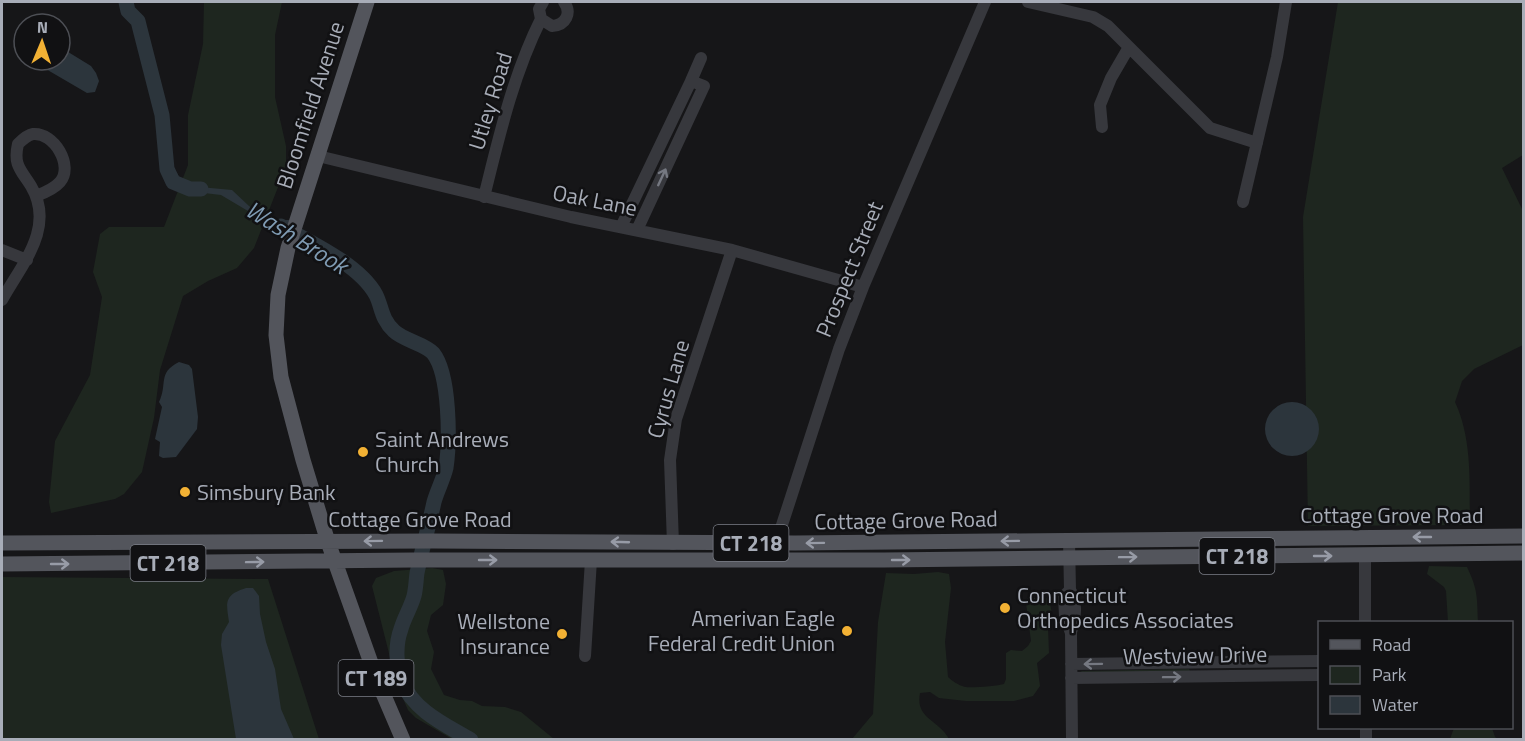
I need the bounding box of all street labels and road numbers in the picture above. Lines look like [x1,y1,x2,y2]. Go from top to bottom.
street label: Bloomfield Avenue [267,17,353,193]
street label: Utley Road [459,48,521,154]
street label: Oak Lane [550,175,640,225]
street label: Prospect Street [806,196,892,342]
street label: Cyrus Lane [638,336,698,442]
street label: Cottage Grove Road [1300,498,1484,532]
street label: Cottage Grove Road [814,501,998,539]
street label: Cottage Grove Road [328,502,512,536]
road number: CT 218 [714,525,789,561]
road number: CT 218 [1200,538,1274,574]
road number: CT 218 [130,545,206,581]
street label: Westview Drive [1123,637,1267,673]
road number: CT 189 [338,660,413,696]

